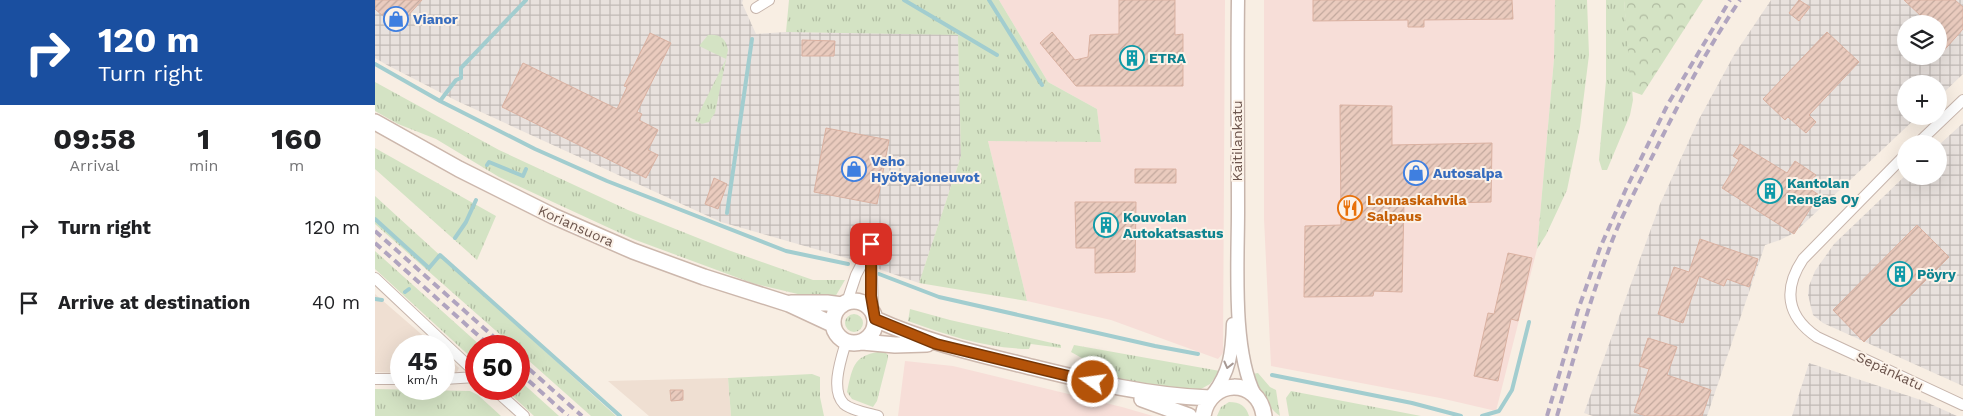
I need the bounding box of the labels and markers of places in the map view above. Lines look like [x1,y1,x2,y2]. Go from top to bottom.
shop icon: Vianor [383,6,409,32]
place label: Vianor [413,11,458,27]
building icon: ETRA [1119,45,1145,71]
place label: ETRA [1149,50,1187,66]
place label: Veho Hyötyajoneuvot [871,153,980,185]
shop icon: Veho Hyötyajoneuvot [841,156,867,182]
shop icon: Autosalpa [1403,160,1429,186]
place label: Autosalpa [1433,165,1503,181]
place label: Kantolan Rengas Oy [1787,175,1859,207]
building icon: Kantolan Rengas Oy [1757,178,1783,204]
place label: Lounaskahvila Salpaus [1367,192,1468,224]
restaurant icon: Lounaskahvila Salpaus [1337,195,1363,221]
place label: Kouvolan Autokatsastus [1123,209,1224,241]
building icon: Kouvolan Autokatsastus [1093,212,1119,238]
pin [850,223,892,265]
building icon: Pöyry [1887,261,1913,287]
place label: Pöyry [1917,266,1956,282]

